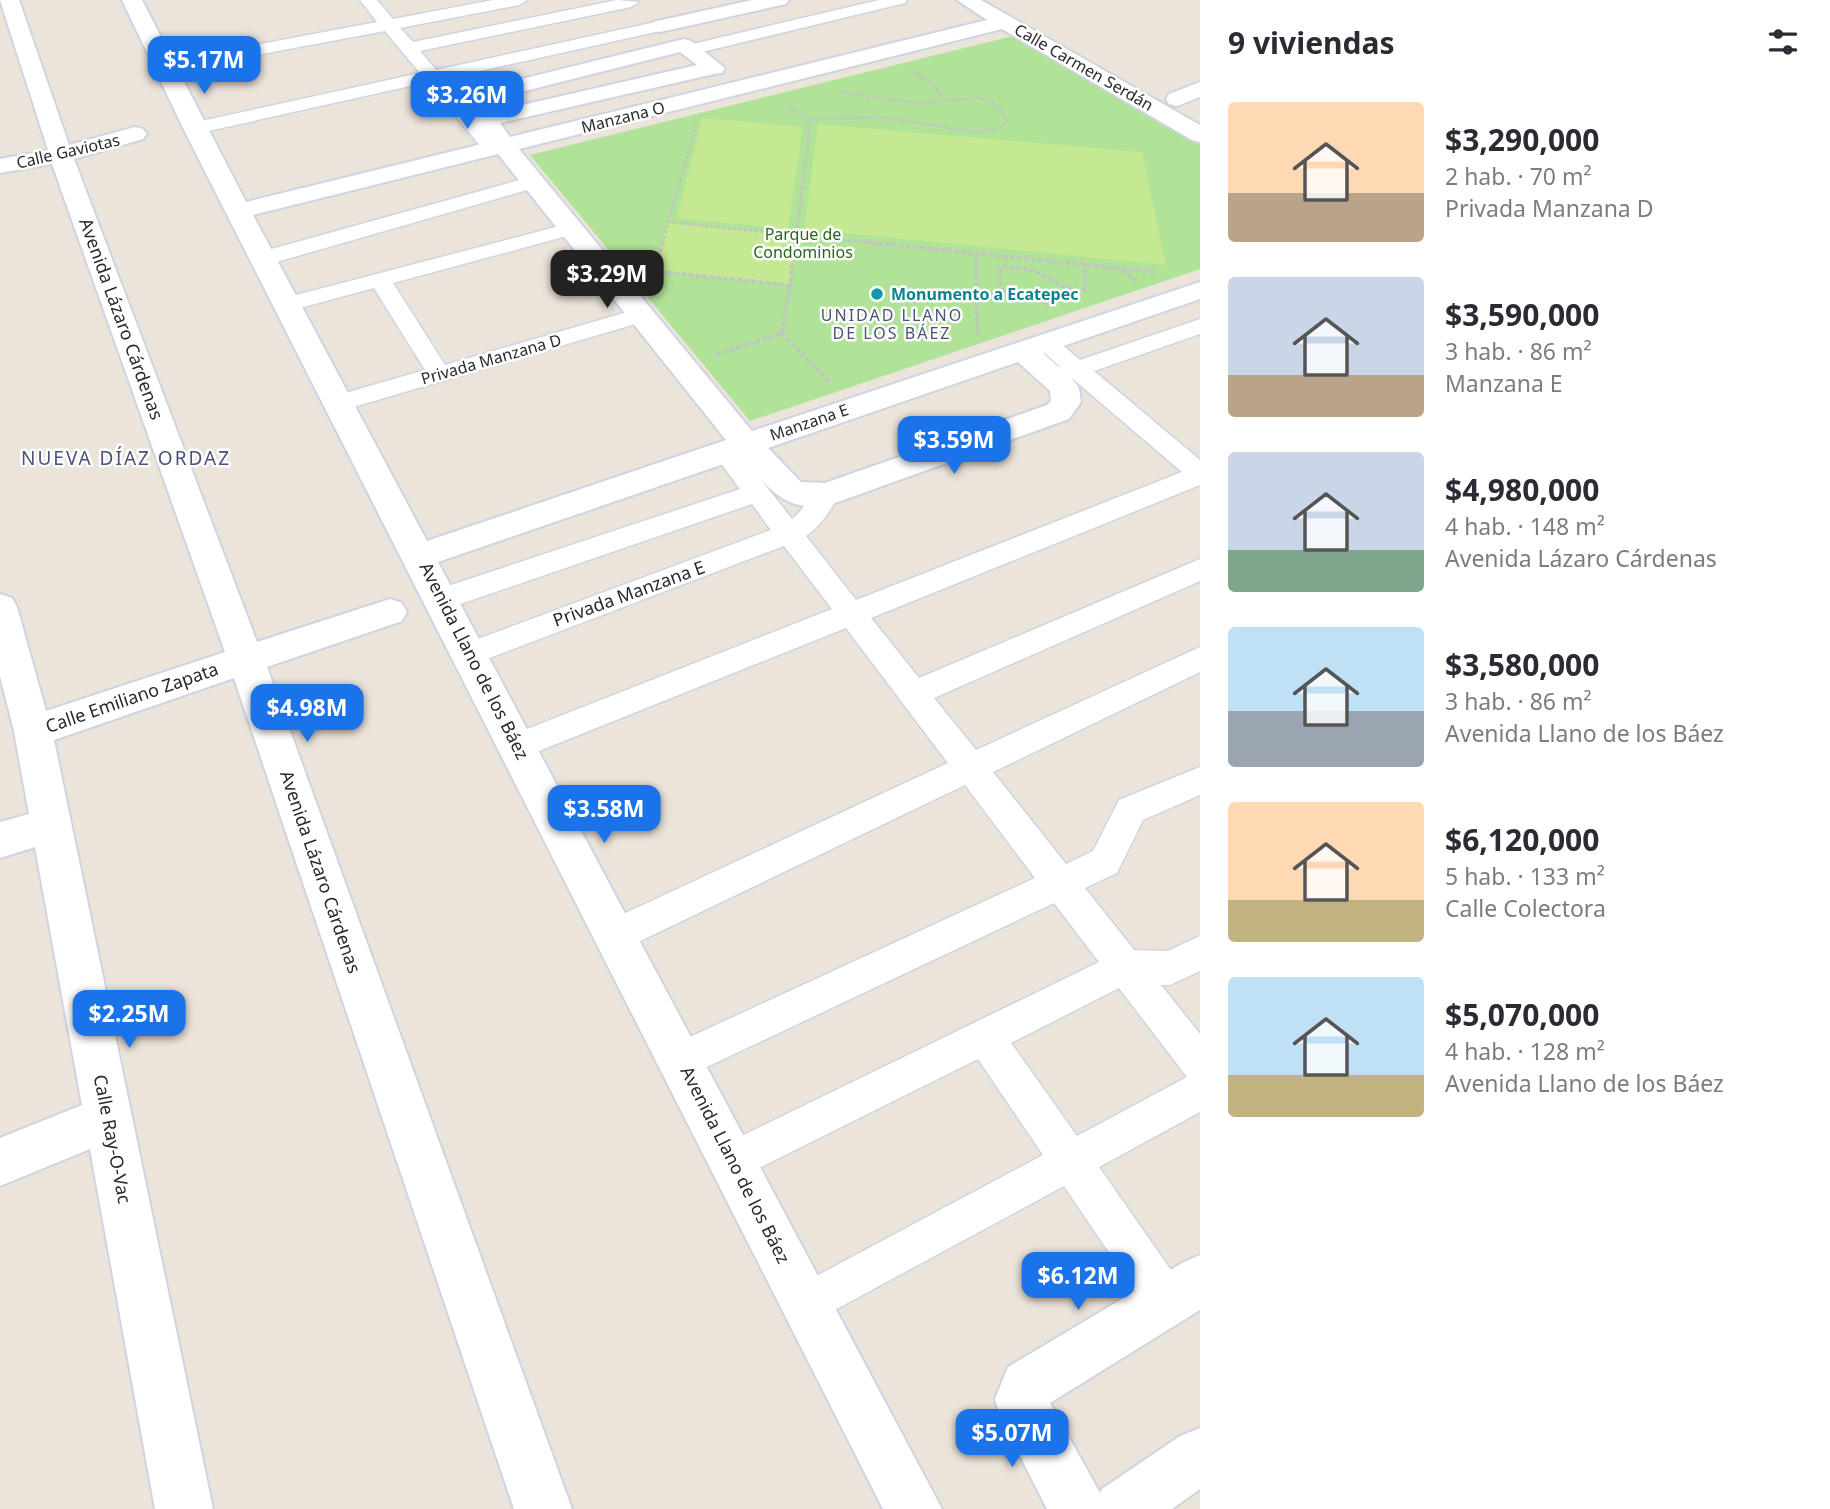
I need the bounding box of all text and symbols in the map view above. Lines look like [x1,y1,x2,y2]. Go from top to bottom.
street label: Calle Carmen Serdán [1010,18,1158,116]
text: 9 viviendas [1228,22,1395,63]
icon: filters [1764,23,1802,61]
pin: $5.17M [147,36,261,96]
text: $5.17M [164,43,244,75]
pin: $3.26M [410,72,524,131]
text: $3.26M [427,78,507,110]
street label: Manzana O [579,96,667,138]
text: $3,290,000 [1445,119,1599,160]
street label: Calle Gaviotas [14,128,122,174]
icon: home [1284,130,1368,214]
text: 2 hab. · 70 m² [1445,160,1592,192]
text: Privada Manzana D [1445,192,1654,224]
street label: Avenida Lázaro Cárdenas [74,215,170,423]
park label: Parque de Condominios [753,223,853,263]
pin: $3.29M [550,250,664,310]
text: $3.29M [567,257,647,289]
place label: Monumento a Ecatepec [891,283,1079,305]
marker: Monumento a Ecatepec [869,286,885,302]
text: $3,590,000 [1445,294,1599,335]
district label: UNIDAD LLANO DE LOS BÁEZ [821,304,963,344]
icon: home [1284,305,1368,389]
street label: Privada Manzana D [418,328,564,390]
text: 3 hab. · 86 m² [1445,335,1592,367]
text: Manzana E [1445,367,1563,399]
street label: Manzana E [767,398,851,446]
pin: $3.59M [897,416,1011,476]
text: $3.59M [914,423,994,455]
district label: NUEVA DÍAZ ORDAZ [21,445,231,471]
text: $4,980,000 [1445,469,1599,510]
icon: home [1284,480,1368,564]
text: 4 hab. · 148 m² [1445,510,1605,542]
text: Avenida Lázaro Cárdenas [1445,542,1717,574]
street label: Privada Manzana E [549,554,708,632]
street label: Avenida Llano de los Báez [415,558,535,763]
text: $3,580,000 [1445,644,1599,685]
icon: home [1284,655,1368,739]
street label: Calle Emiliano Zapata [42,656,221,738]
pin: $4.98M [250,684,364,744]
text: 3 hab. · 86 m² [1445,685,1592,717]
text: $4.98M [267,691,347,723]
text: Avenida Llano de los Báez [1445,717,1724,749]
street label: Avenida Lázaro Cárdenas [275,767,367,976]
pin: $3.58M [547,786,661,845]
text: $3.58M [564,792,644,824]
text: $6,120,000 [1445,819,1599,860]
icon: home [1284,830,1368,914]
text: 5 hab. · 133 m² [1445,860,1605,892]
text: Calle Colectora [1445,892,1606,924]
pin: $2.25M [72,990,186,1050]
text: $5,070,000 [1445,994,1599,1035]
text: $2.25M [89,997,169,1029]
icon: home [1284,1005,1368,1089]
text: 4 hab. · 128 m² [1445,1035,1605,1067]
street label: Avenida Llano de los Báez [676,1062,796,1267]
text: Avenida Llano de los Báez [1445,1067,1724,1099]
street label: Calle Ray-O-Vac [89,1072,137,1206]
pin: $6.12M [1021,1252,1135,1312]
text: $6.12M [1038,1259,1118,1291]
pin: $5.07M [955,1410,1069,1469]
text: $5.07M [972,1416,1052,1448]

